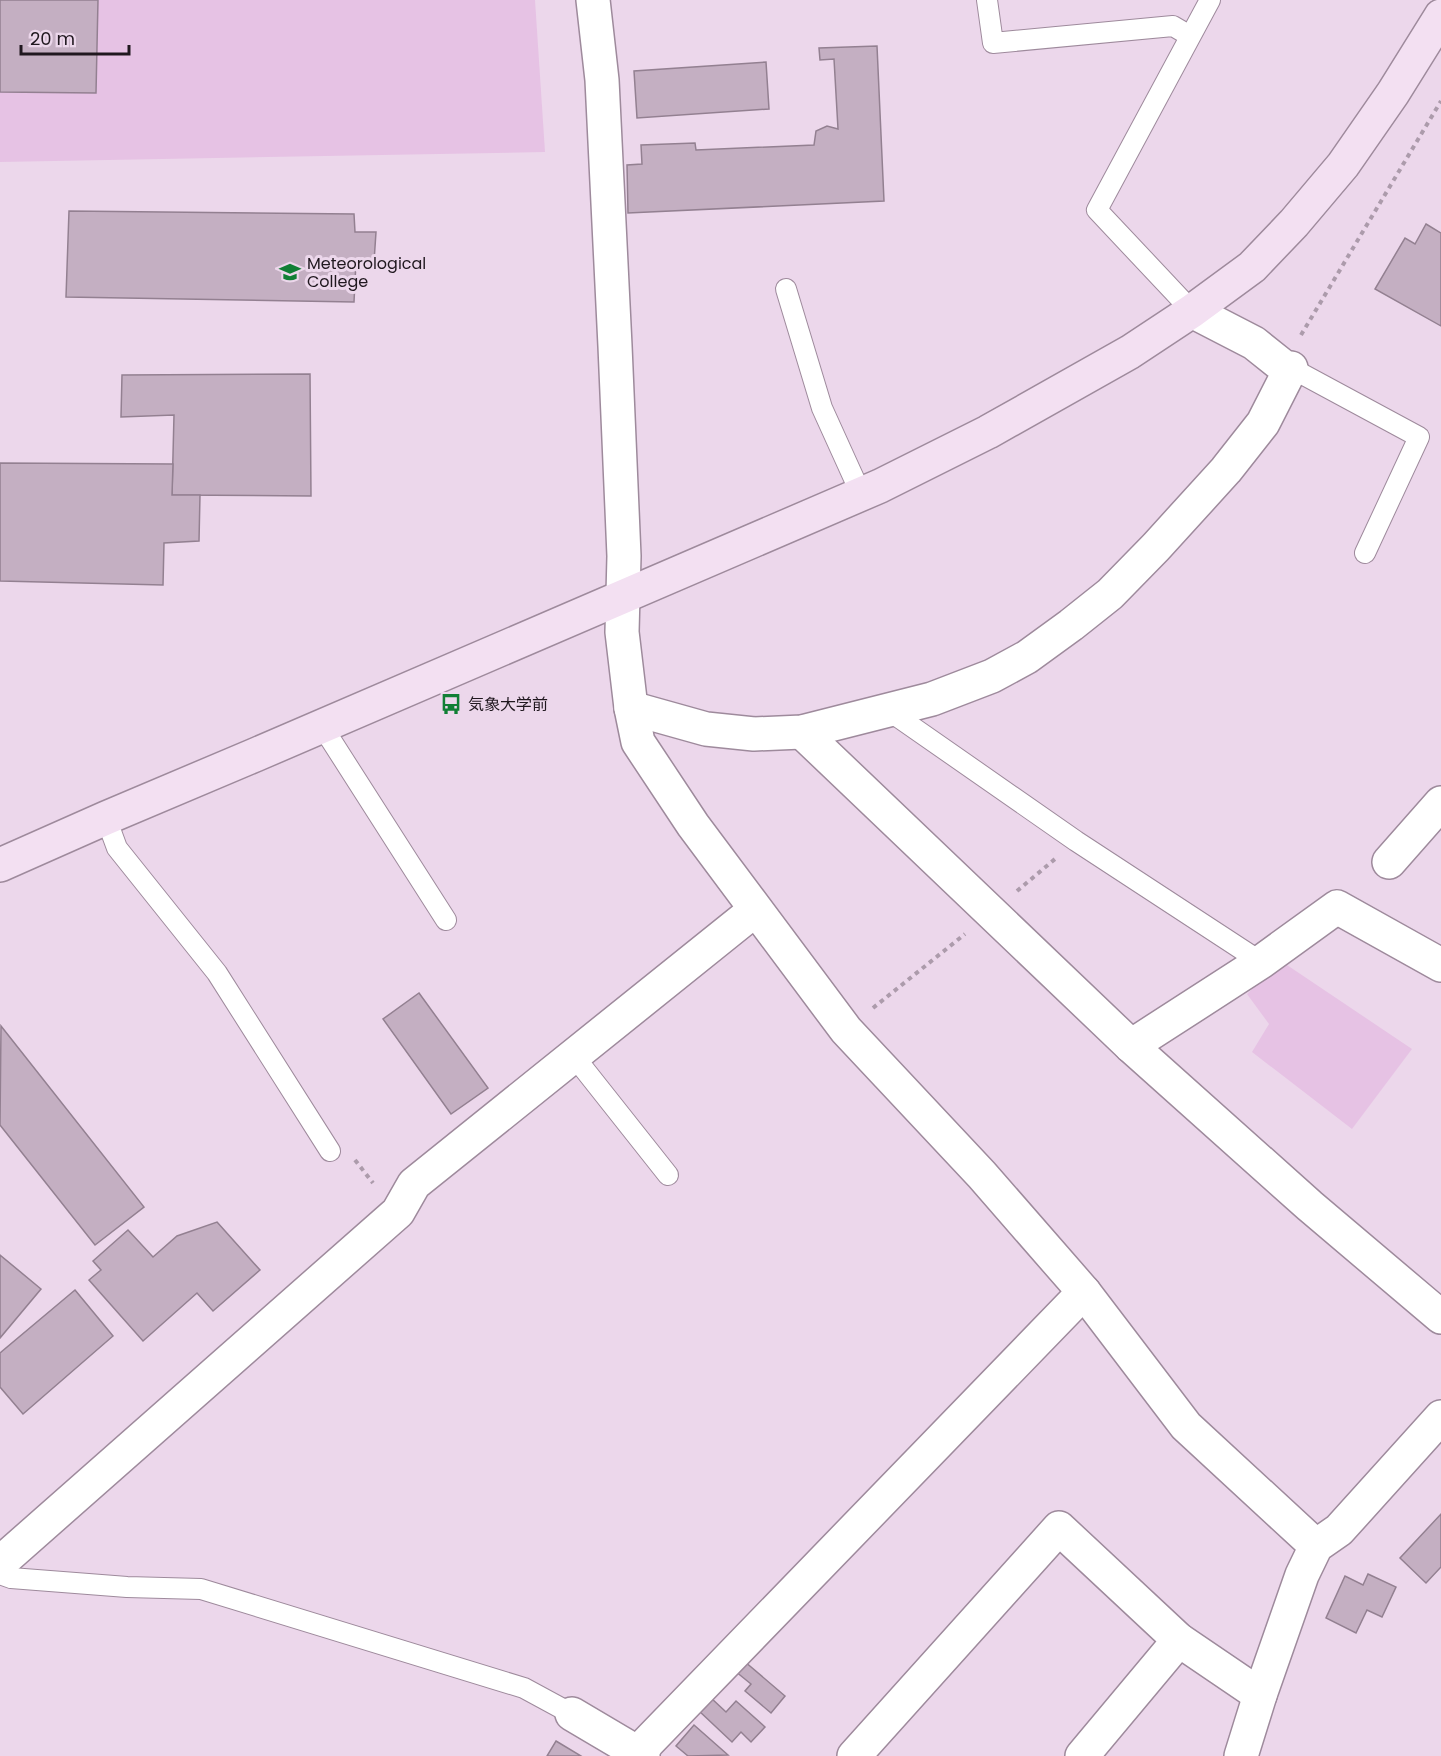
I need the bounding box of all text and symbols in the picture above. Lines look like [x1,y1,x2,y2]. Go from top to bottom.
scale bar [21,18,129,56]
text: 20 m [30,26,75,51]
place label: Meteorological College [307,252,426,293]
school or university icon: Meteorological College [278,260,302,284]
bus stop icon: 気象大学前 [439,692,463,716]
place label: 気象大学前 [468,693,548,716]

